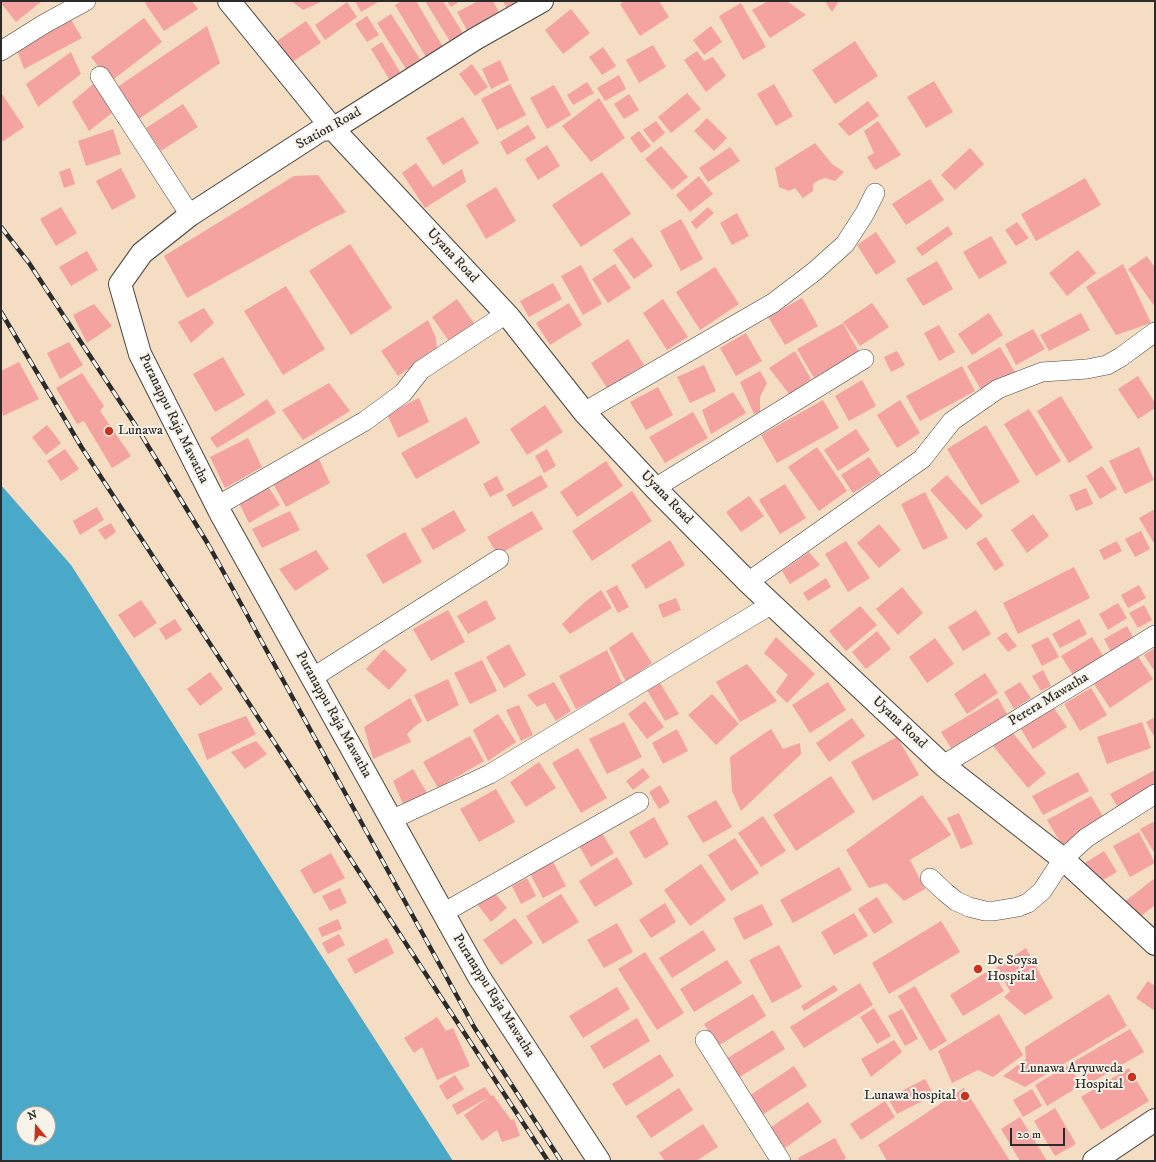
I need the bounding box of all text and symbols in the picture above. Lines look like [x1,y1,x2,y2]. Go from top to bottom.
street label: Station Road [293,104,365,154]
street label: Uyana Road [423,225,481,287]
street label: Puranappu Raja Mawatha [134,351,212,487]
place label: Lunawa [118,423,163,439]
marker: Lunawa [103,425,115,437]
street label: Uyana Road [636,468,696,528]
street label: Puranappu Raja Mawatha [291,649,375,781]
street label: Perera Mawatha [1006,670,1092,730]
street label: Uyana Road [868,694,930,752]
street label: Puranappu Raja Mawatha [448,931,538,1061]
place label: De Soysa Hospital [987,953,1038,986]
marker: De Soysa Hospital [972,963,984,975]
place label: Lunawa Aryuweda Hospital [1020,1061,1123,1094]
marker: Lunawa Aryuweda Hospital [1126,1071,1138,1083]
place label: Lunawa hospital [864,1088,956,1104]
marker: Lunawa hospital [959,1090,971,1102]
north arrow [16,1106,56,1146]
text: N [26,1108,39,1124]
scale bar [1012,1120,1067,1146]
text: 20 m [1017,1127,1041,1142]

